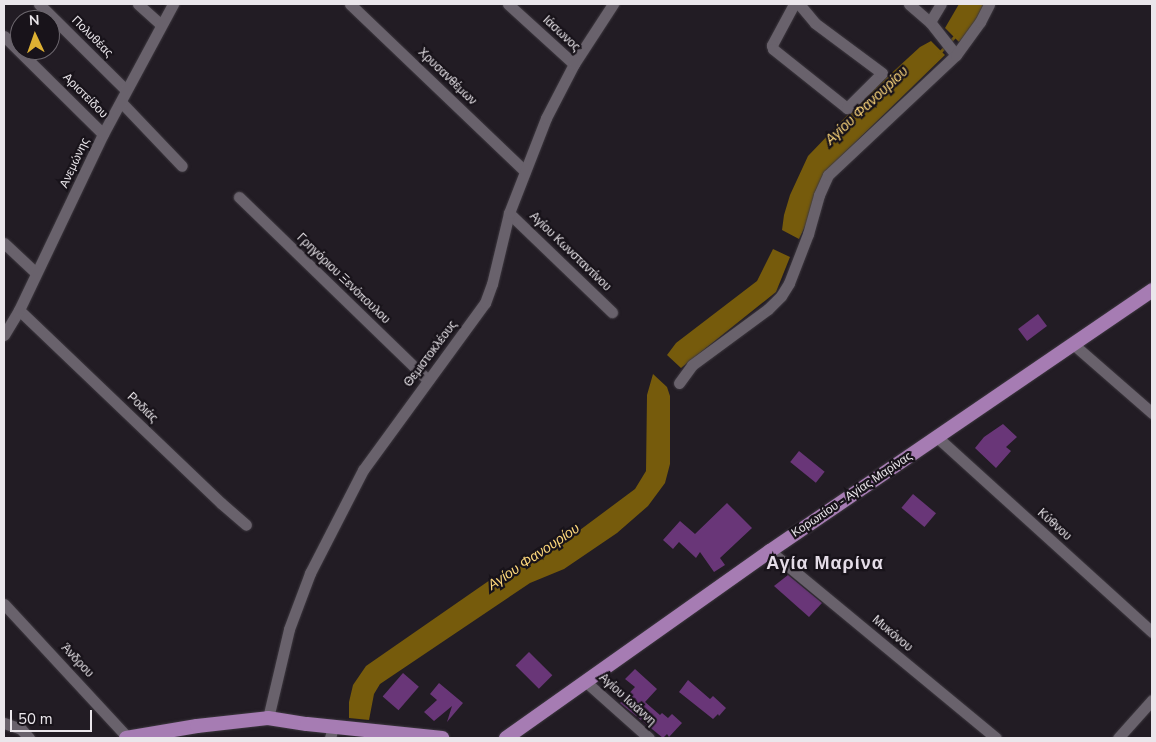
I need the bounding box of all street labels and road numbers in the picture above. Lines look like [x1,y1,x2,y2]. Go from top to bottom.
street label: Πολυθέας [68,13,116,61]
street label: Ιάσωνος [539,13,583,55]
street label: Χρυσανθέμων [415,45,479,109]
street label: Αριστείδου [60,71,110,121]
street label: Ανεμώνης [57,136,93,190]
street label: Αγίου Κωνσταντίνου [526,209,614,295]
street label: Γρηγόριου Ξενόπουλου [293,231,393,327]
street label: Θεμιστοκλέους [401,318,461,390]
street label: Ροδιάς [124,390,160,426]
street label: Κορωπίου - Αγίας Μαρίνας [789,449,915,541]
street label: Κύθνου [1034,506,1074,544]
street label: Μυκόνου [869,613,915,655]
street label: Άνδρου [58,641,96,681]
street label: Αγίου Ιωάννη [596,671,658,729]

